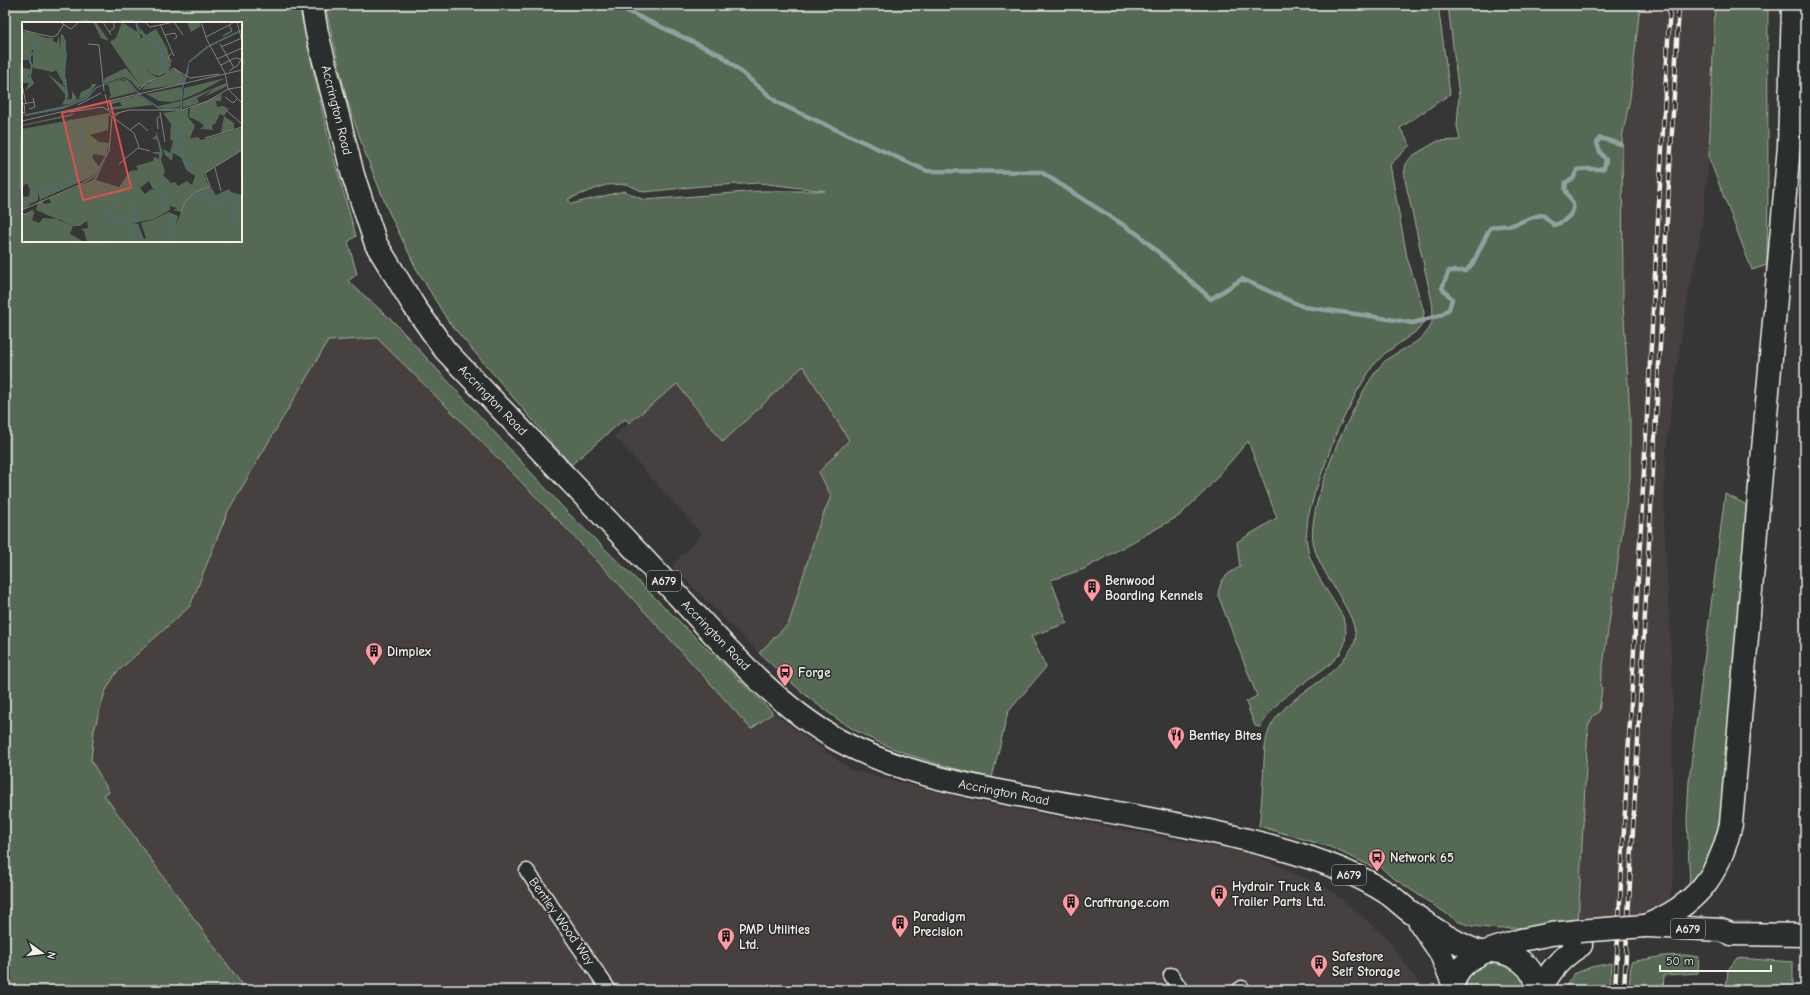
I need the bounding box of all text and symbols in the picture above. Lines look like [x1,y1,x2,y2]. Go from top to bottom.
inset map [22,22,242,242]
street label: Accrington Road [319,64,355,156]
street label: Accrington Road [456,362,530,438]
road number: A679 [647,571,681,591]
place label: Benwood Boarding Kennels [1105,573,1203,603]
building icon: Benwood Boarding Kennels [1082,577,1102,602]
street label: Accrington Road [679,597,753,673]
building icon: Dimplex [364,641,384,666]
place label: Dimplex [387,644,432,659]
bus stop icon: Forge [775,662,795,687]
place label: Forge [798,665,831,680]
restaurant icon: Bentley Bites [1166,725,1186,750]
place label: Bentley Bites [1189,728,1262,743]
street label: Accrington Road [957,776,1051,808]
bus stop icon: Network 65 [1367,847,1387,872]
place label: Network 65 [1390,850,1454,865]
road number: A679 [1332,865,1366,885]
street label: Bentley Wood Way [526,874,598,968]
place label: Hydrair Truck & Trailer Parts Ltd. [1232,879,1326,909]
building icon: Hydrair Truck & Trailer Parts Ltd. [1209,883,1229,908]
building icon: Craftrange.com [1061,892,1081,917]
place label: Craftrange.com [1084,895,1169,910]
place label: Paradigm Precision [913,909,966,939]
building icon: Paradigm Precision [890,913,910,938]
road number: A679 [1671,919,1705,939]
place label: PMP Utilities Ltd. [739,922,810,952]
building icon: PMP Utilities Ltd. [716,926,736,951]
north arrow [22,933,62,973]
scale bar [1660,947,1771,973]
place label: Safestore Self Storage [1332,949,1401,979]
text: N [44,950,58,960]
building icon: Safestore Self Storage [1309,953,1329,978]
text: 50 m [1666,954,1694,968]

